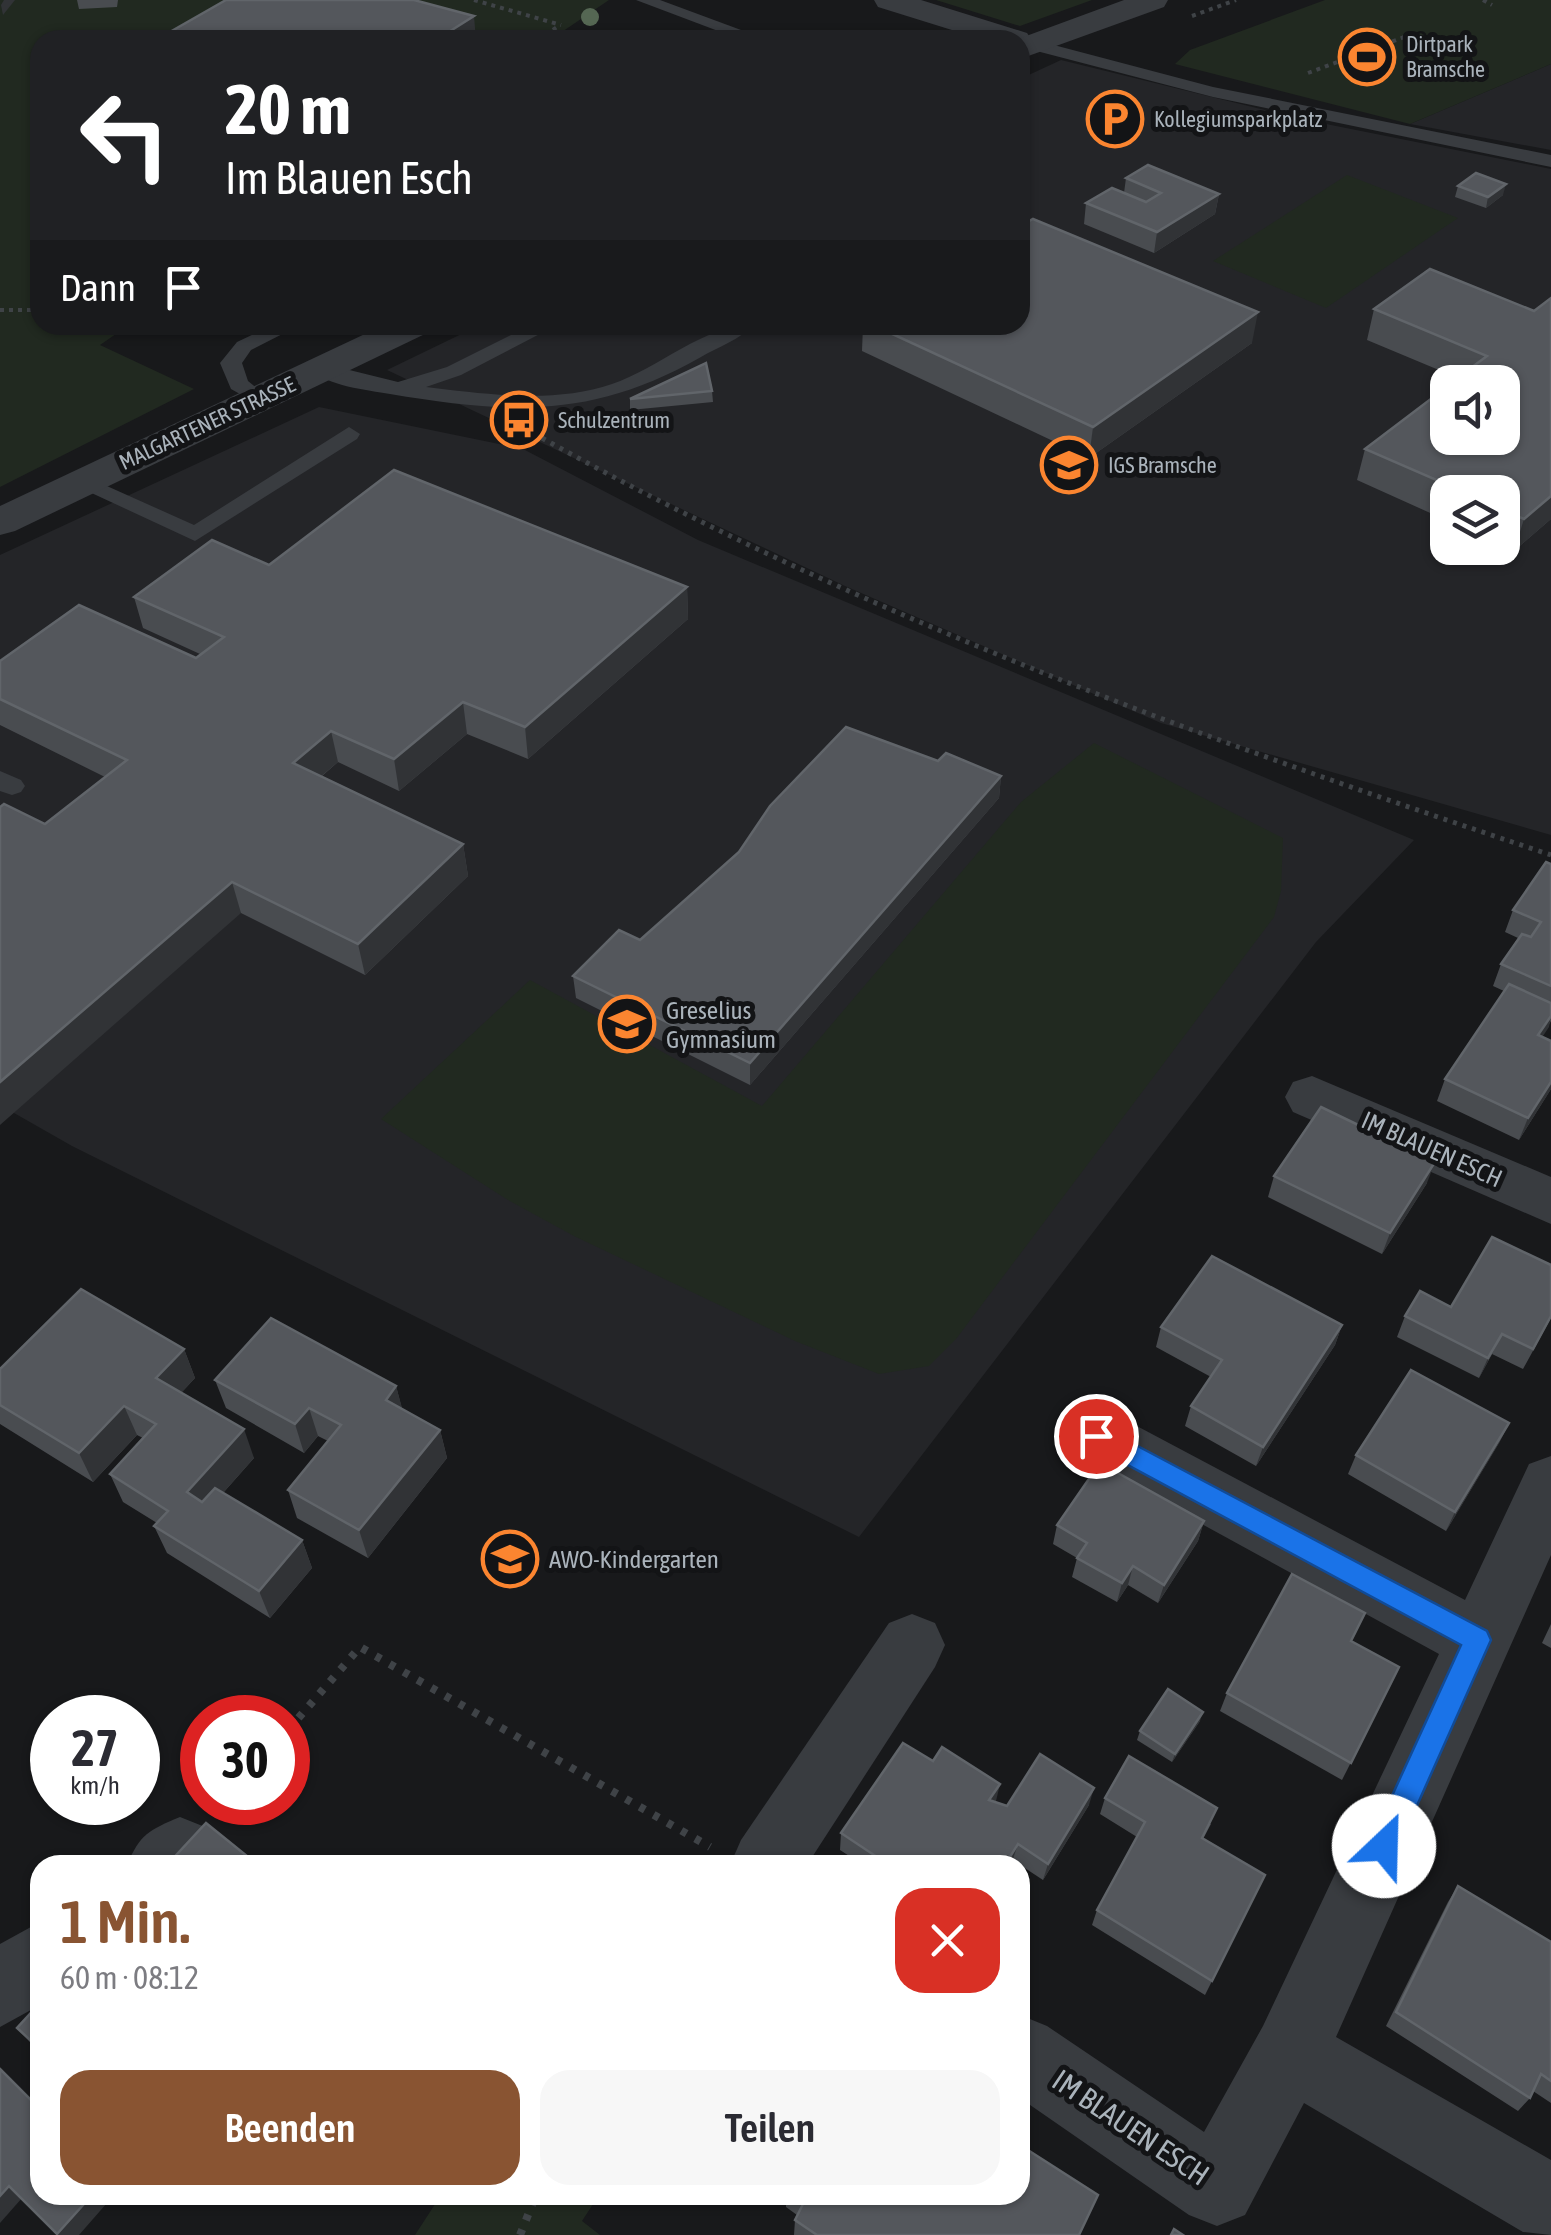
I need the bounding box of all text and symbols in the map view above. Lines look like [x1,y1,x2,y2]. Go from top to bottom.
sports icon: Dirtpark Bramsche [1337,27,1397,87]
place label: Dirtpark Bramsche [1406,31,1485,82]
text: 20 m [225,69,351,149]
icon: left [60,70,190,200]
parking icon: Kollegiumsparkplatz [1085,89,1145,149]
place label: Kollegiumsparkplatz [1154,106,1323,132]
text: Im Blauen Esch [225,152,473,204]
icon: arrive [156,260,211,315]
text: Dann [60,266,136,309]
map controls [1430,365,1520,565]
button: sound [1430,365,1520,455]
street label: MALGARTENER STRASSE [115,371,300,475]
bus stop icon: Schulzentrum [489,390,549,450]
place label: Schulzentrum [558,407,670,433]
school or university icon: IGS Bramsche [1039,435,1099,495]
place label: IGS Bramsche [1108,452,1217,478]
button: layers [1430,475,1520,565]
school or university icon: Greselius Gymnasium [597,994,657,1054]
place label: Greselius Gymnasium [666,996,776,1053]
street label: IM BLAUEN ESCH [1357,1106,1507,1192]
pin [1054,1394,1139,1479]
icon: arrive [1069,1409,1124,1464]
school or university icon: AWO-Kindergarten [480,1529,540,1589]
place label: AWO-Kindergarten [549,1545,719,1573]
speed limit sign: 30 [180,1695,310,1825]
text: 27 [71,1719,118,1777]
text: km/h [70,1771,120,1799]
position arrow [1332,1794,1436,1898]
text: 1 Min. [60,1887,190,1956]
button: close [895,1888,1000,1993]
text: 60 m · 08:12 [60,1959,199,1996]
street label: IM BLAUEN ESCH [1046,2062,1216,2192]
button: Beenden [60,2070,520,2185]
button: Teilen [540,2070,1000,2185]

